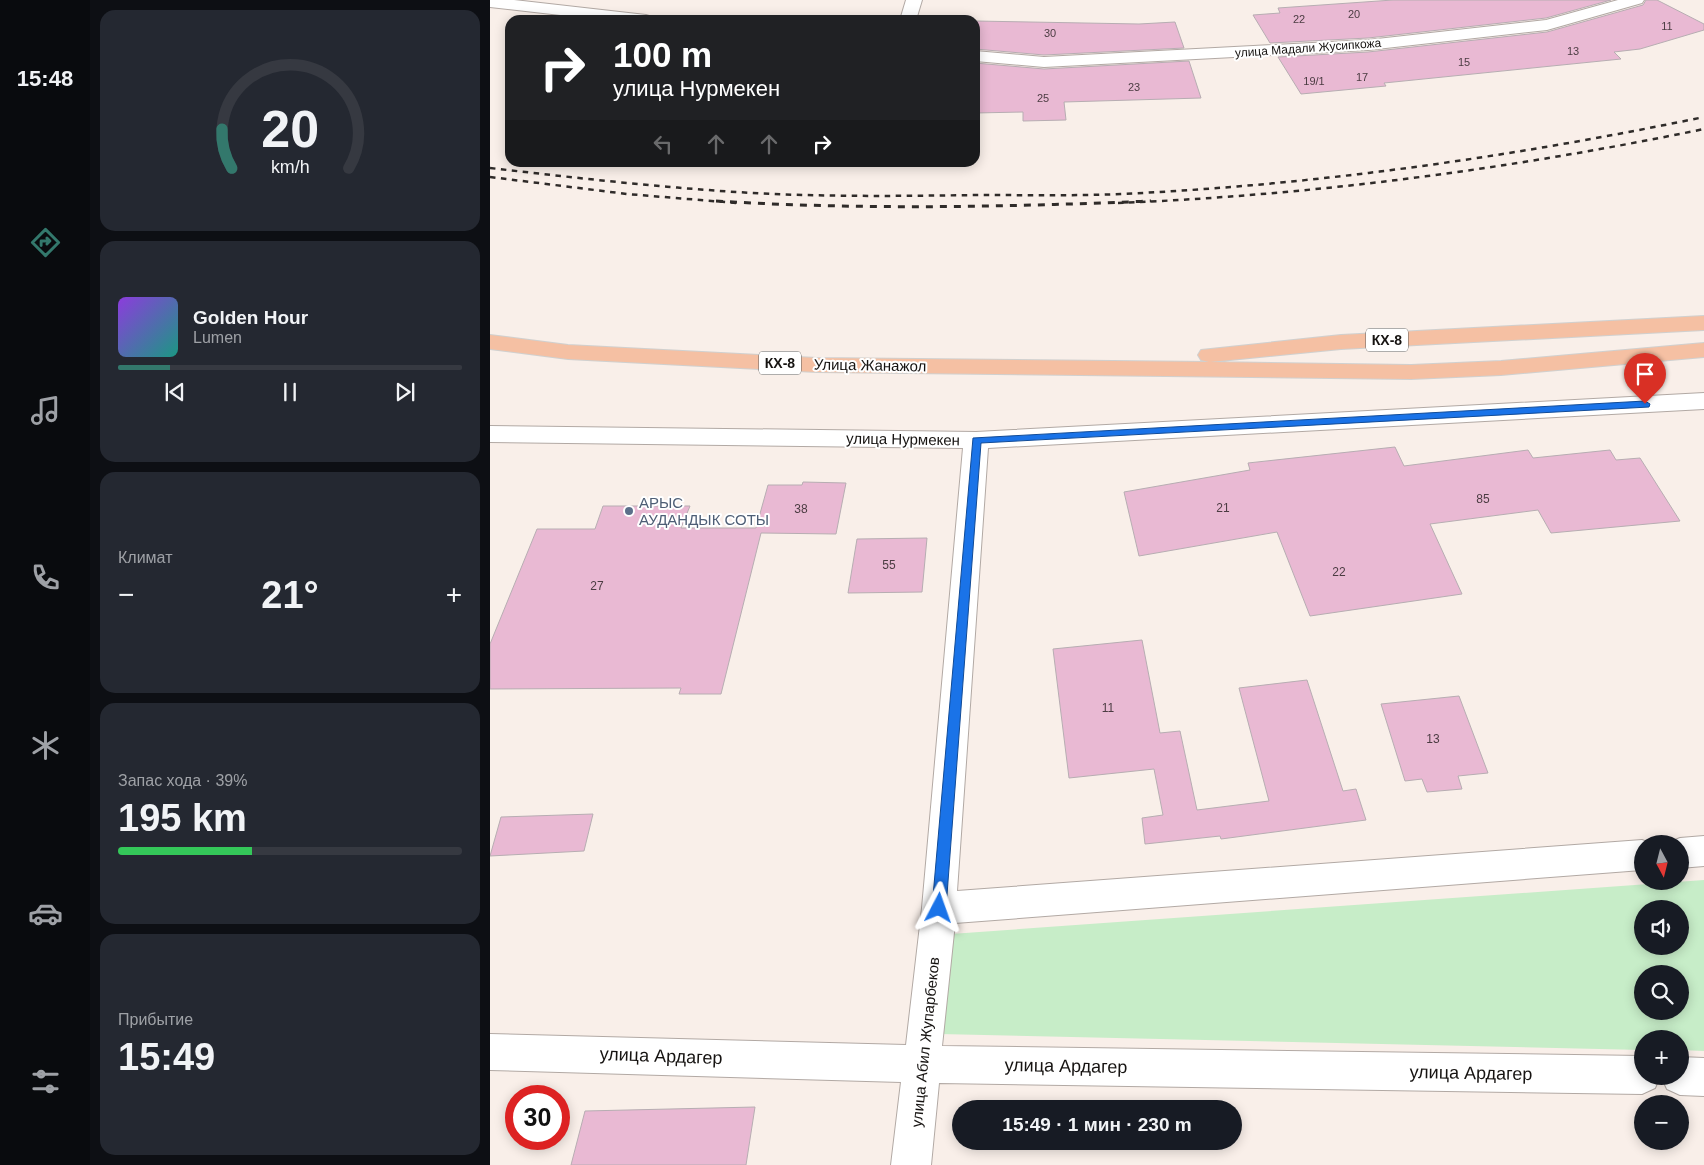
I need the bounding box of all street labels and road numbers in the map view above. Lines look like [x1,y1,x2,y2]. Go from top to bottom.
street label: улица Мадали Жусипкожа [1234,36,1382,60]
road number: КХ-8 [1366,328,1408,352]
road number: КХ-8 [759,352,801,374]
street label: Улица Жанажол [814,356,926,374]
street label: улица Нурмекен [846,430,960,448]
street label: улица Абил Жупарбеков [908,956,942,1128]
street label: улица Ардагер [599,1044,723,1068]
street label: улица Ардагер [1004,1055,1128,1077]
street label: улица Ардагер [1409,1062,1533,1084]

